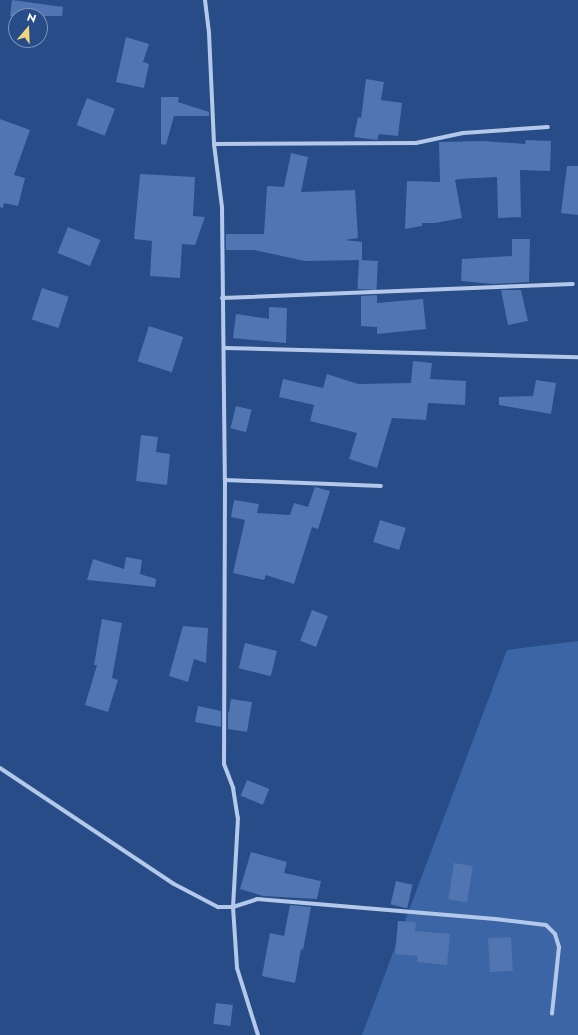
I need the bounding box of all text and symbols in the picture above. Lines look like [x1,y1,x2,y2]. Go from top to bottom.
north arrow [8,8,48,48]
text: N [25,9,38,27]

